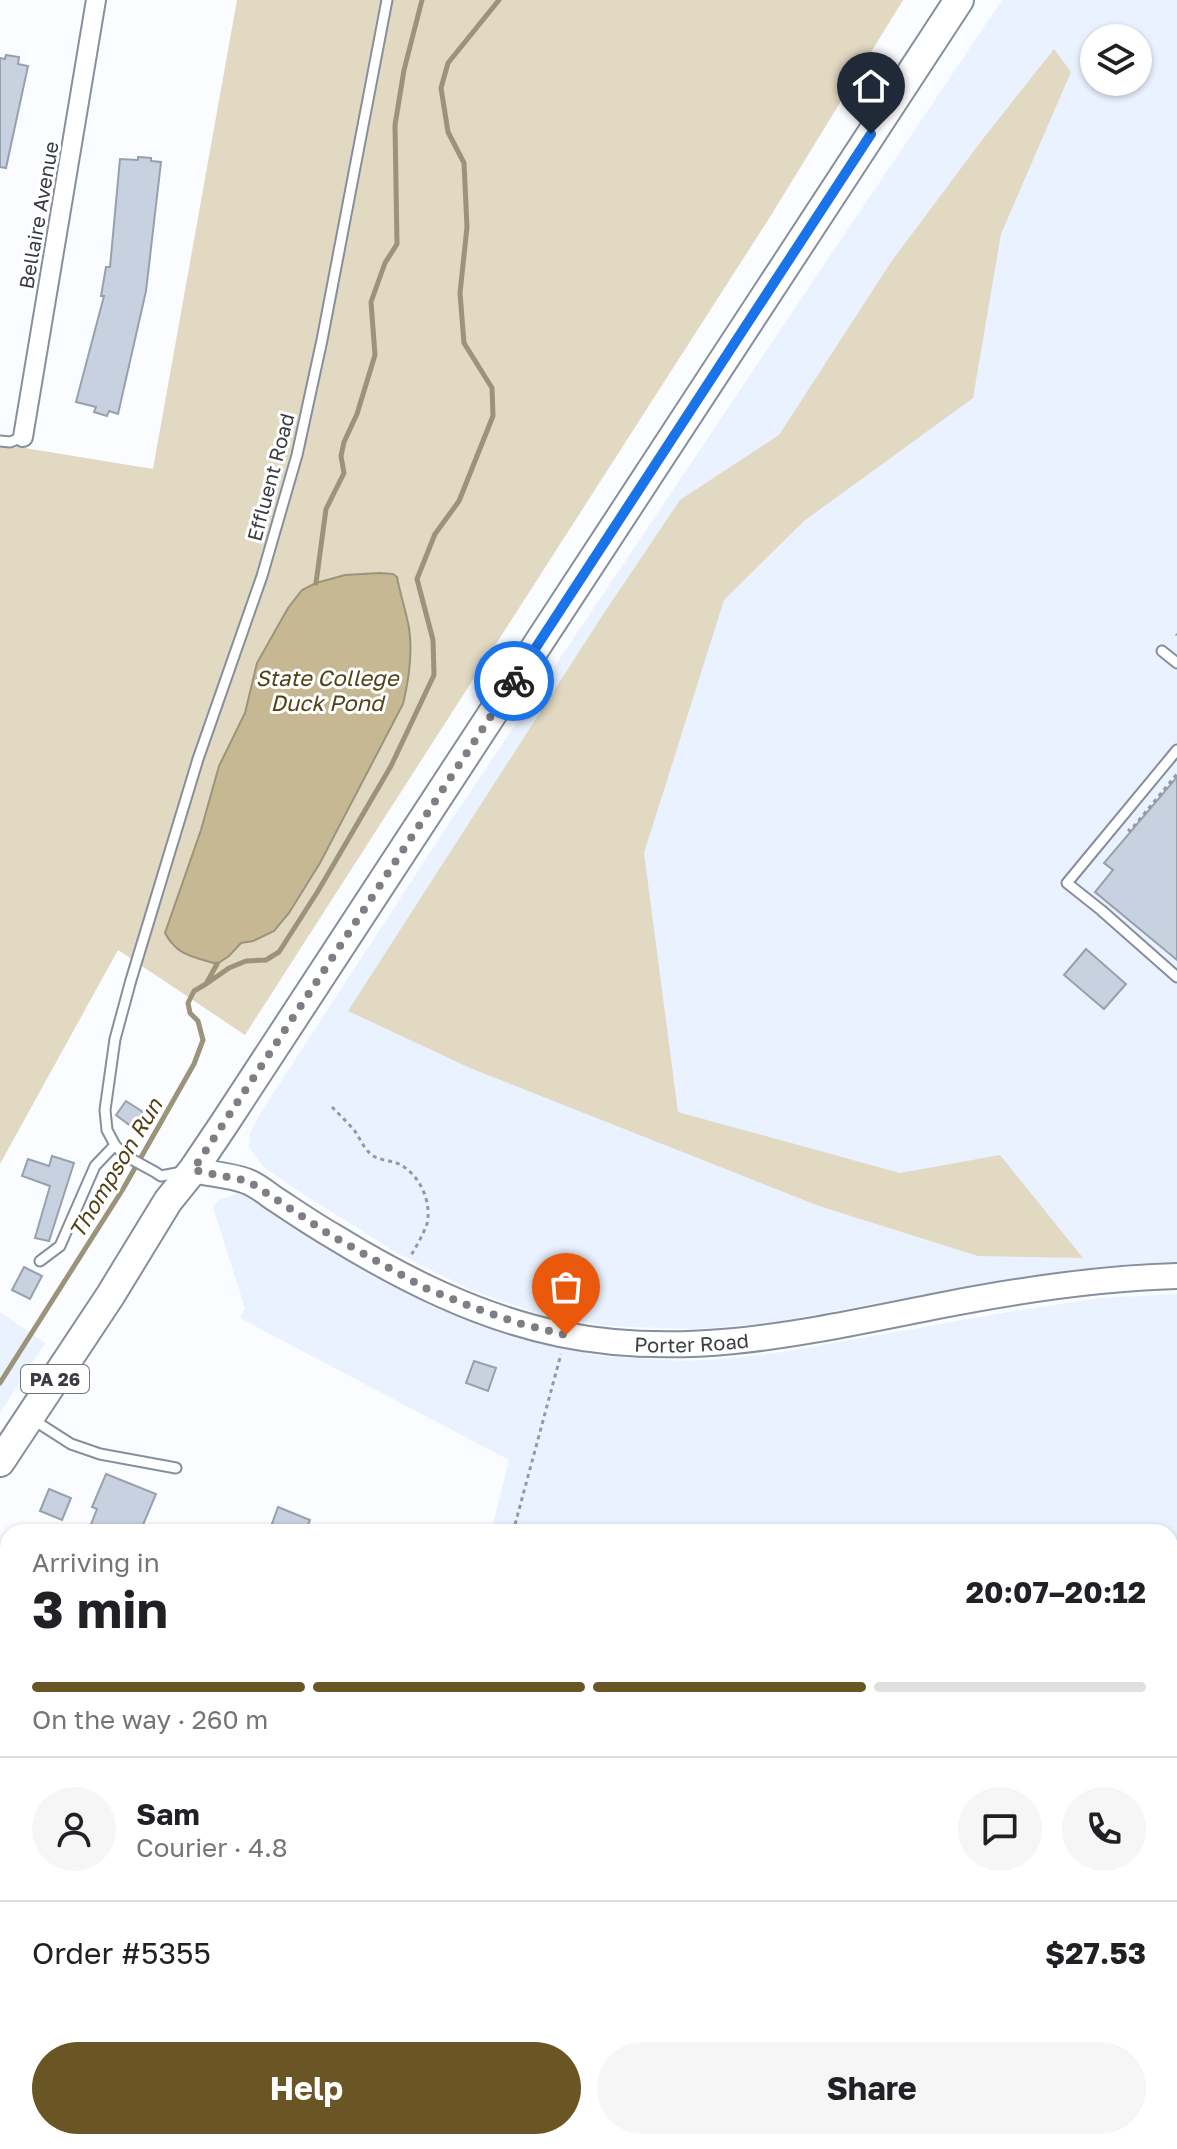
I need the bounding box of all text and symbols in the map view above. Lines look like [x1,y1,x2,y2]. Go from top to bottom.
map controls [1080,24,1152,96]
button: layers [1080,24,1152,96]
pin [837,52,905,134]
icon: home [849,64,893,108]
street label: Bellaire Avenue [13,139,63,291]
street label: Effluent Road [241,411,299,543]
courier [474,641,554,721]
icon: bike [492,659,536,703]
water label: State College Duck Pond [256,664,401,716]
water label: Thompson Run [63,1092,168,1243]
pin [532,1253,600,1335]
icon: bag [544,1265,588,1309]
street label: Porter Road [634,1328,750,1356]
road number: PA 26 [21,1365,89,1393]
text: Arriving in [32,1547,160,1578]
text: 20:07–20:12 [966,1574,1146,1610]
text: 3 min [32,1577,168,1639]
text: On the way · 260 m [32,1704,268,1735]
button: person [32,1787,116,1871]
button: chat [958,1787,1042,1871]
button: phone [1062,1787,1146,1871]
text: Sam [136,1796,200,1832]
text: Courier · 4.8 [136,1832,288,1863]
text: Order #5355 [32,1935,211,1971]
text: $27.53 [1045,1935,1146,1971]
button: Help [32,2042,581,2134]
button: Share [597,2042,1146,2134]

